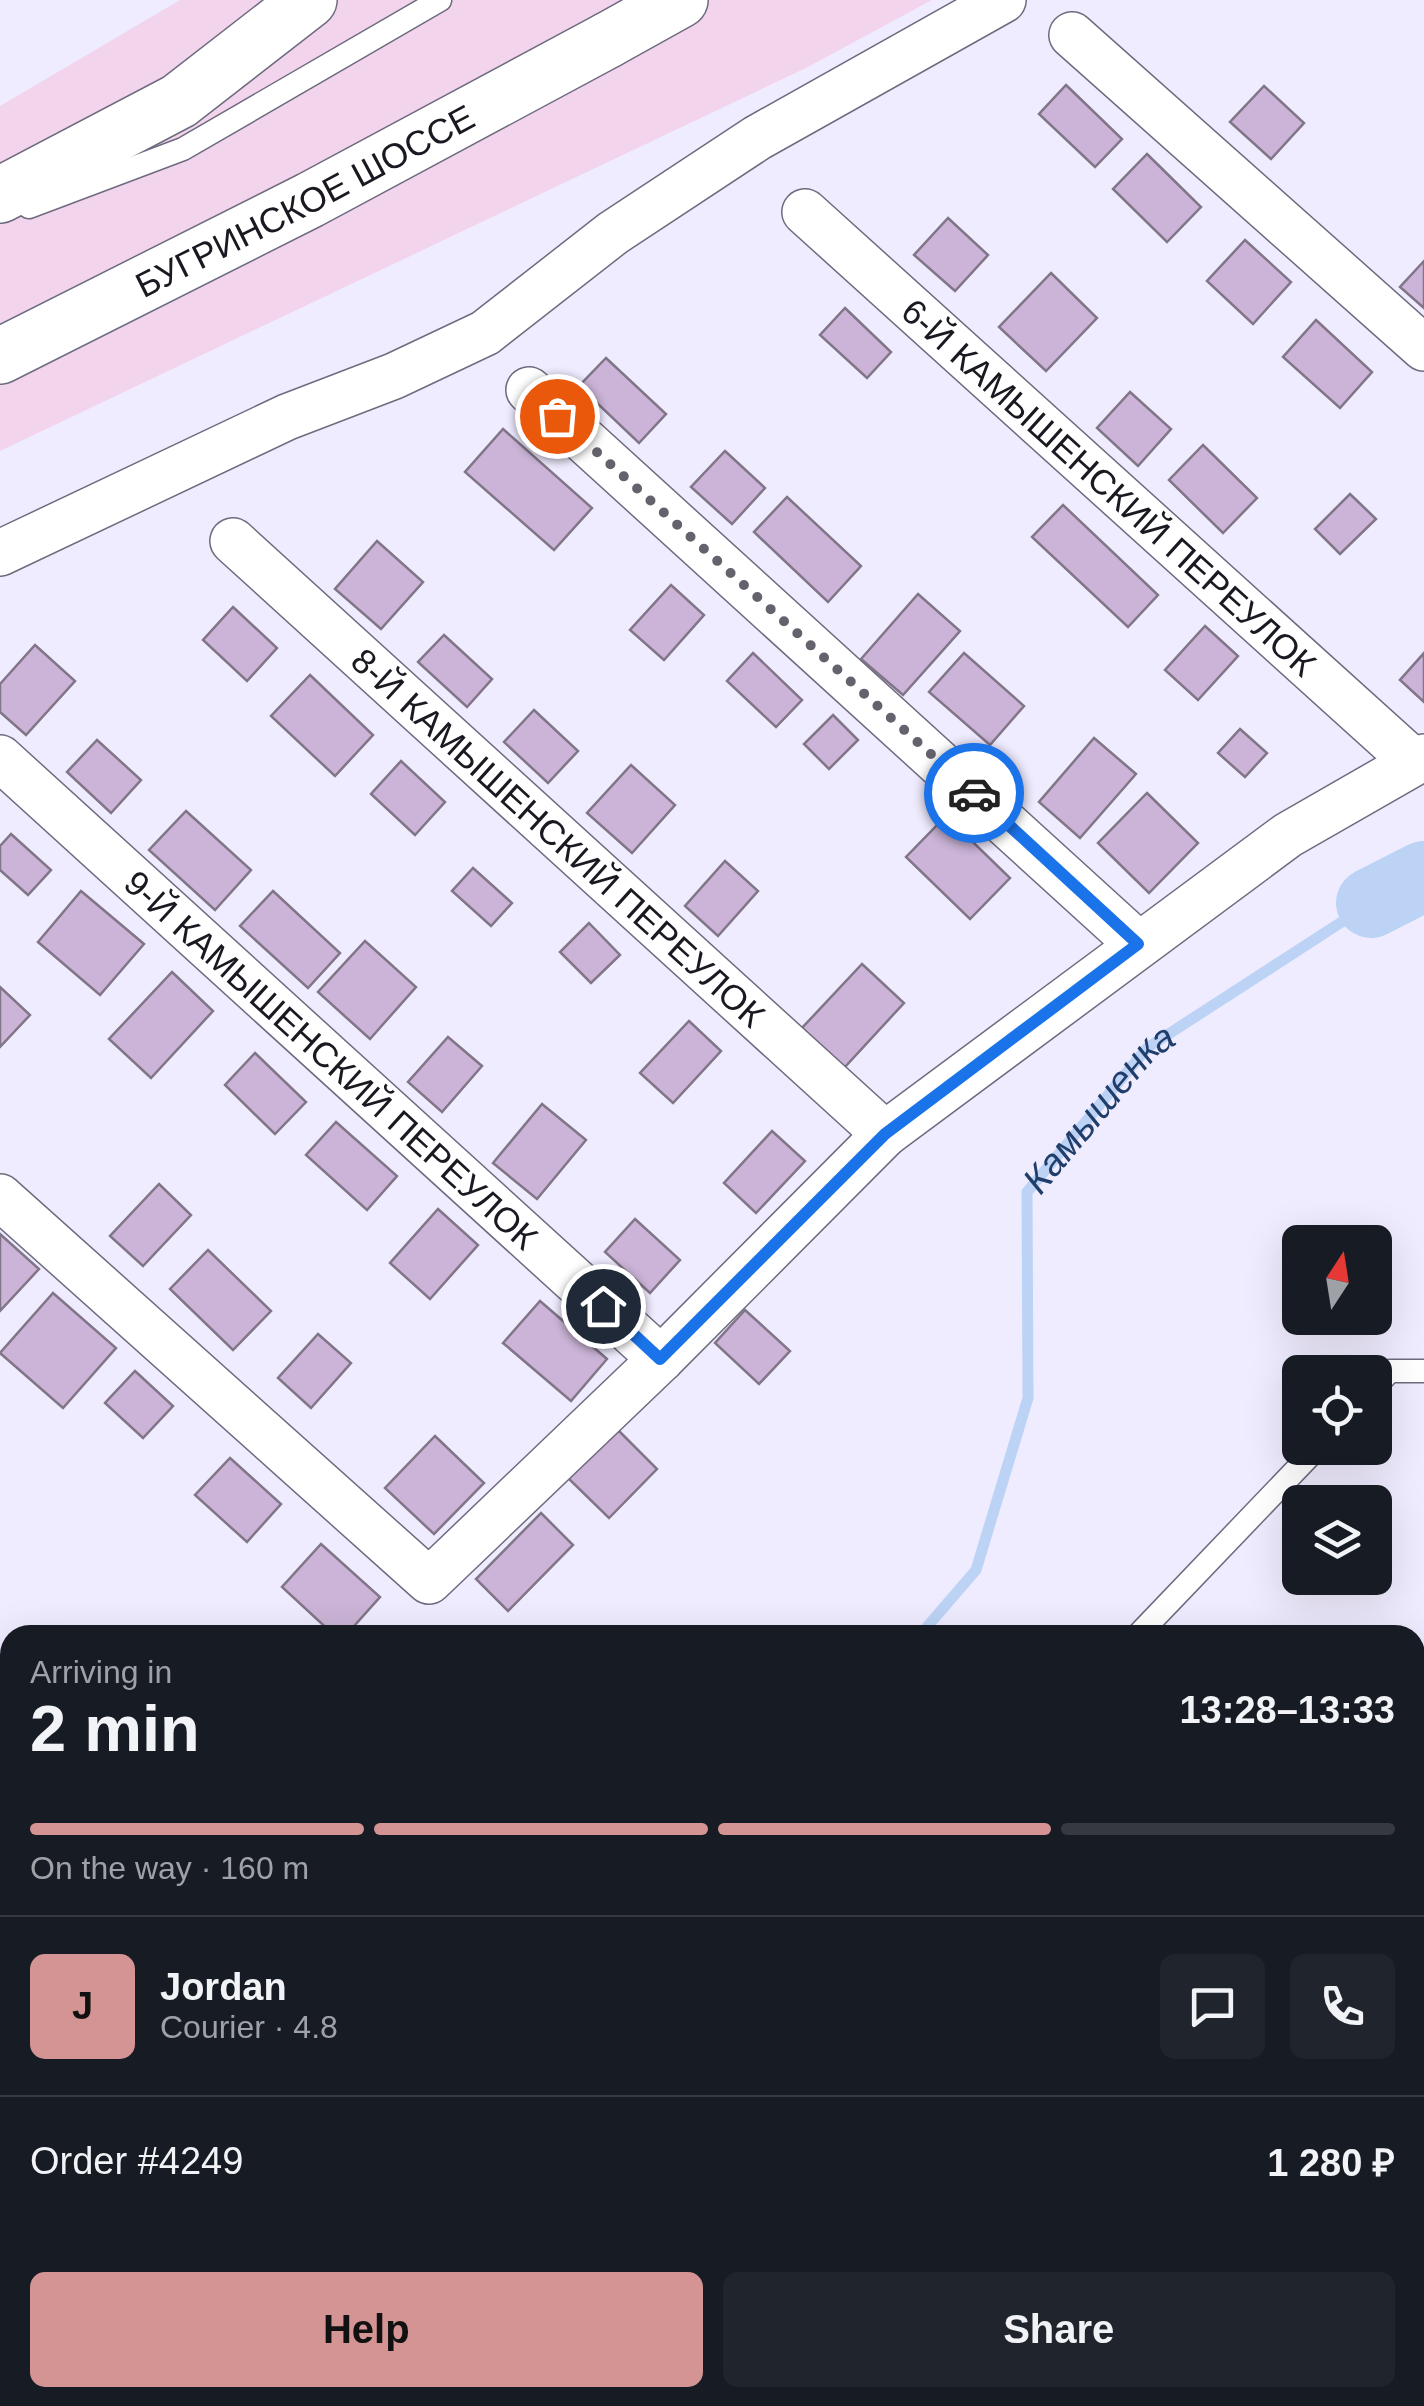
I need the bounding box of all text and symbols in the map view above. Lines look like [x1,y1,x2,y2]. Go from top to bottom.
street label: БУГРИНСКОЕ ШОССЕ [129,96,480,304]
street label: 6-Й КАМЫШЕНСКИЙ ПЕРЕУЛОК [895,290,1324,684]
pin [515,374,600,459]
icon: bag [530,389,585,444]
street label: 8-Й КАМЫШЕНСКИЙ ПЕРЕУЛОК [344,640,773,1035]
courier [924,743,1024,843]
icon: car [947,766,1002,821]
street label: 9-Й КАМЫШЕНСКИЙ ПЕРЕУЛОК [117,862,546,1257]
water label: Камышенка [1014,1015,1182,1201]
north arrow [1282,1225,1392,1335]
map controls [1282,1225,1392,1595]
pin [561,1264,646,1349]
icon: home [576,1279,631,1334]
button: locate [1282,1355,1392,1465]
button: layers [1282,1485,1392,1595]
text: Arriving in [30,1654,172,1690]
text: 13:28–13:33 [1179,1689,1395,1731]
text: 2 min [30,1692,200,1765]
text: On the way · 160 m [30,1850,309,1886]
button: chat [1160,1954,1265,2059]
button: phone [1290,1954,1395,2059]
text: Jordan [160,1966,287,2008]
text: J [72,1985,93,2027]
text: Courier · 4.8 [160,2009,338,2045]
text: Order #4249 [30,2140,243,2182]
text: 1 280 ₽ [1267,2142,1395,2184]
button: Help [30,2272,703,2387]
button: Share [723,2272,1395,2387]

